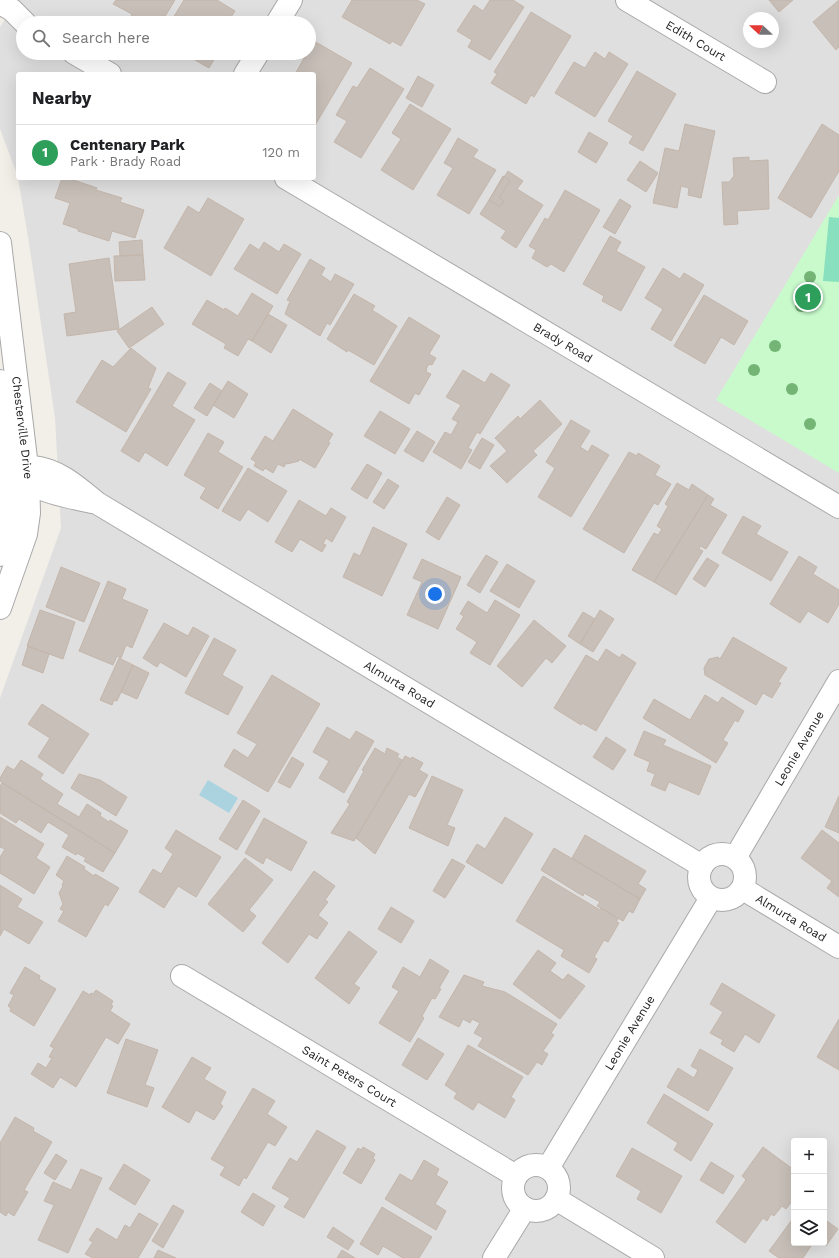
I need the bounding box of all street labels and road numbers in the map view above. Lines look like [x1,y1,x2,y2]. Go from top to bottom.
street label: Edith Court [663,18,728,64]
street label: Brady Road [531,320,595,366]
street label: Chesterville Drive [9,375,35,479]
street label: Almurta Road [362,658,437,711]
street label: Leonie Avenue [772,708,827,789]
street label: Almurta Road [753,891,829,945]
street label: Leonie Avenue [602,993,658,1073]
street label: Saint Peters Court [300,1043,399,1110]

